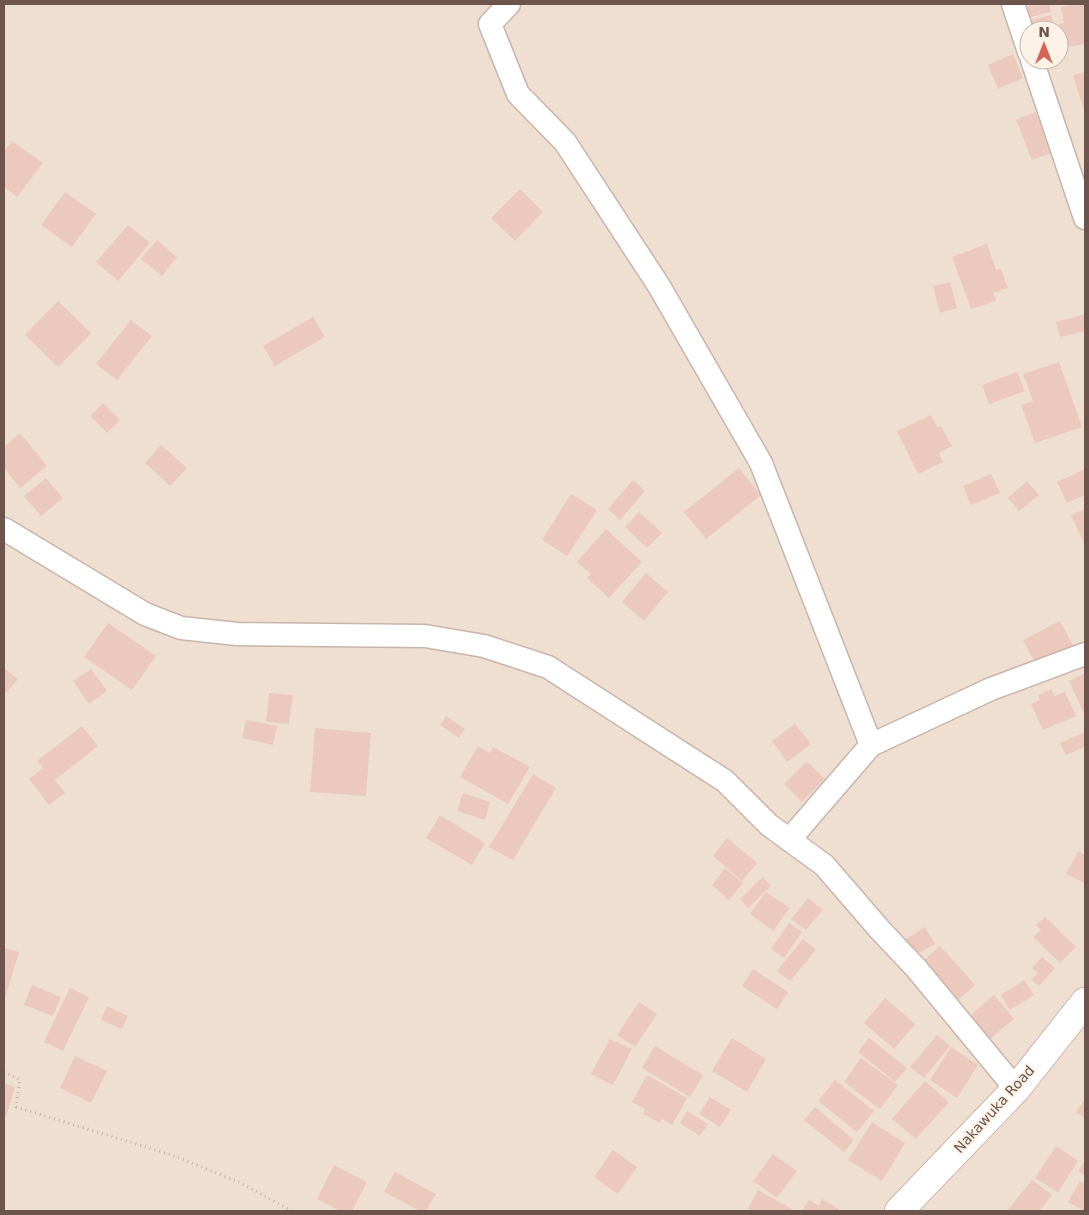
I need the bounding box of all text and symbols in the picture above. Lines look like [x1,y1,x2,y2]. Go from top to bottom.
north arrow [1019,20,1069,70]
text: N [1038,24,1050,40]
street label: Nakawuka Road [951,1062,1037,1156]

